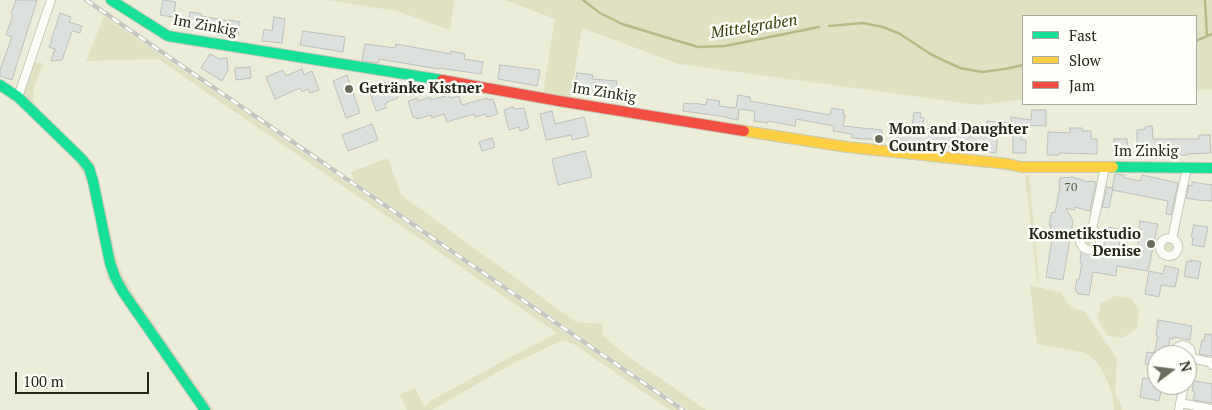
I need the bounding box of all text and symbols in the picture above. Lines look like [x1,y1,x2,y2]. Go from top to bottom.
water label: Mittelgraben [709,11,799,43]
street label: Im Zinkig [172,12,238,40]
legend [1022,15,1197,105]
text: Fast [1069,25,1097,45]
text: Slow [1069,50,1101,70]
text: Jam [1069,75,1095,95]
street label: Im Zinkig [571,79,637,107]
place label: Getränke Kistner [359,80,481,98]
marker: Getränke Kistner [343,83,355,95]
place label: Mom and Daughter Country Store [889,121,1028,156]
marker: Mom and Daughter Country Store [873,133,885,145]
street label: Im Zinkig [1114,143,1178,161]
house number: 70 [1065,181,1077,195]
place label: Kosmetikstudio Denise [1029,226,1141,261]
marker: Kosmetikstudio Denise [1145,238,1157,250]
north arrow [1147,345,1197,395]
text: N [1175,359,1197,374]
scale bar [18,362,151,394]
text: 100 m [23,371,64,391]

